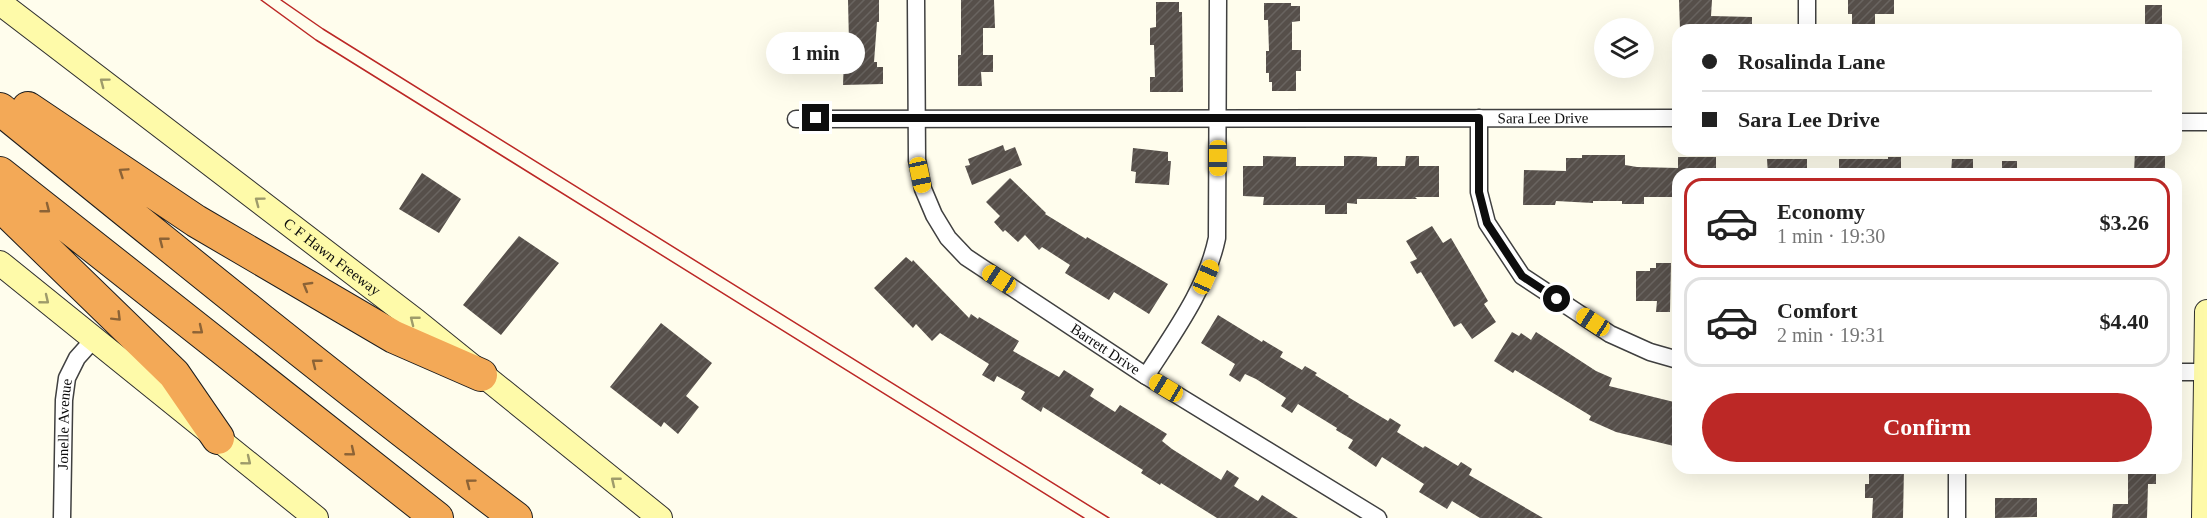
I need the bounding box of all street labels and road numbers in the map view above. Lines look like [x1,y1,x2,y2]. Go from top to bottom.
street label: Sara Lee Drive [1498,110,1589,126]
street label: C F Hawn Freeway [281,215,384,299]
street label: Barrett Drive [1068,320,1143,378]
street label: Jonelle Avenue [55,377,75,470]

